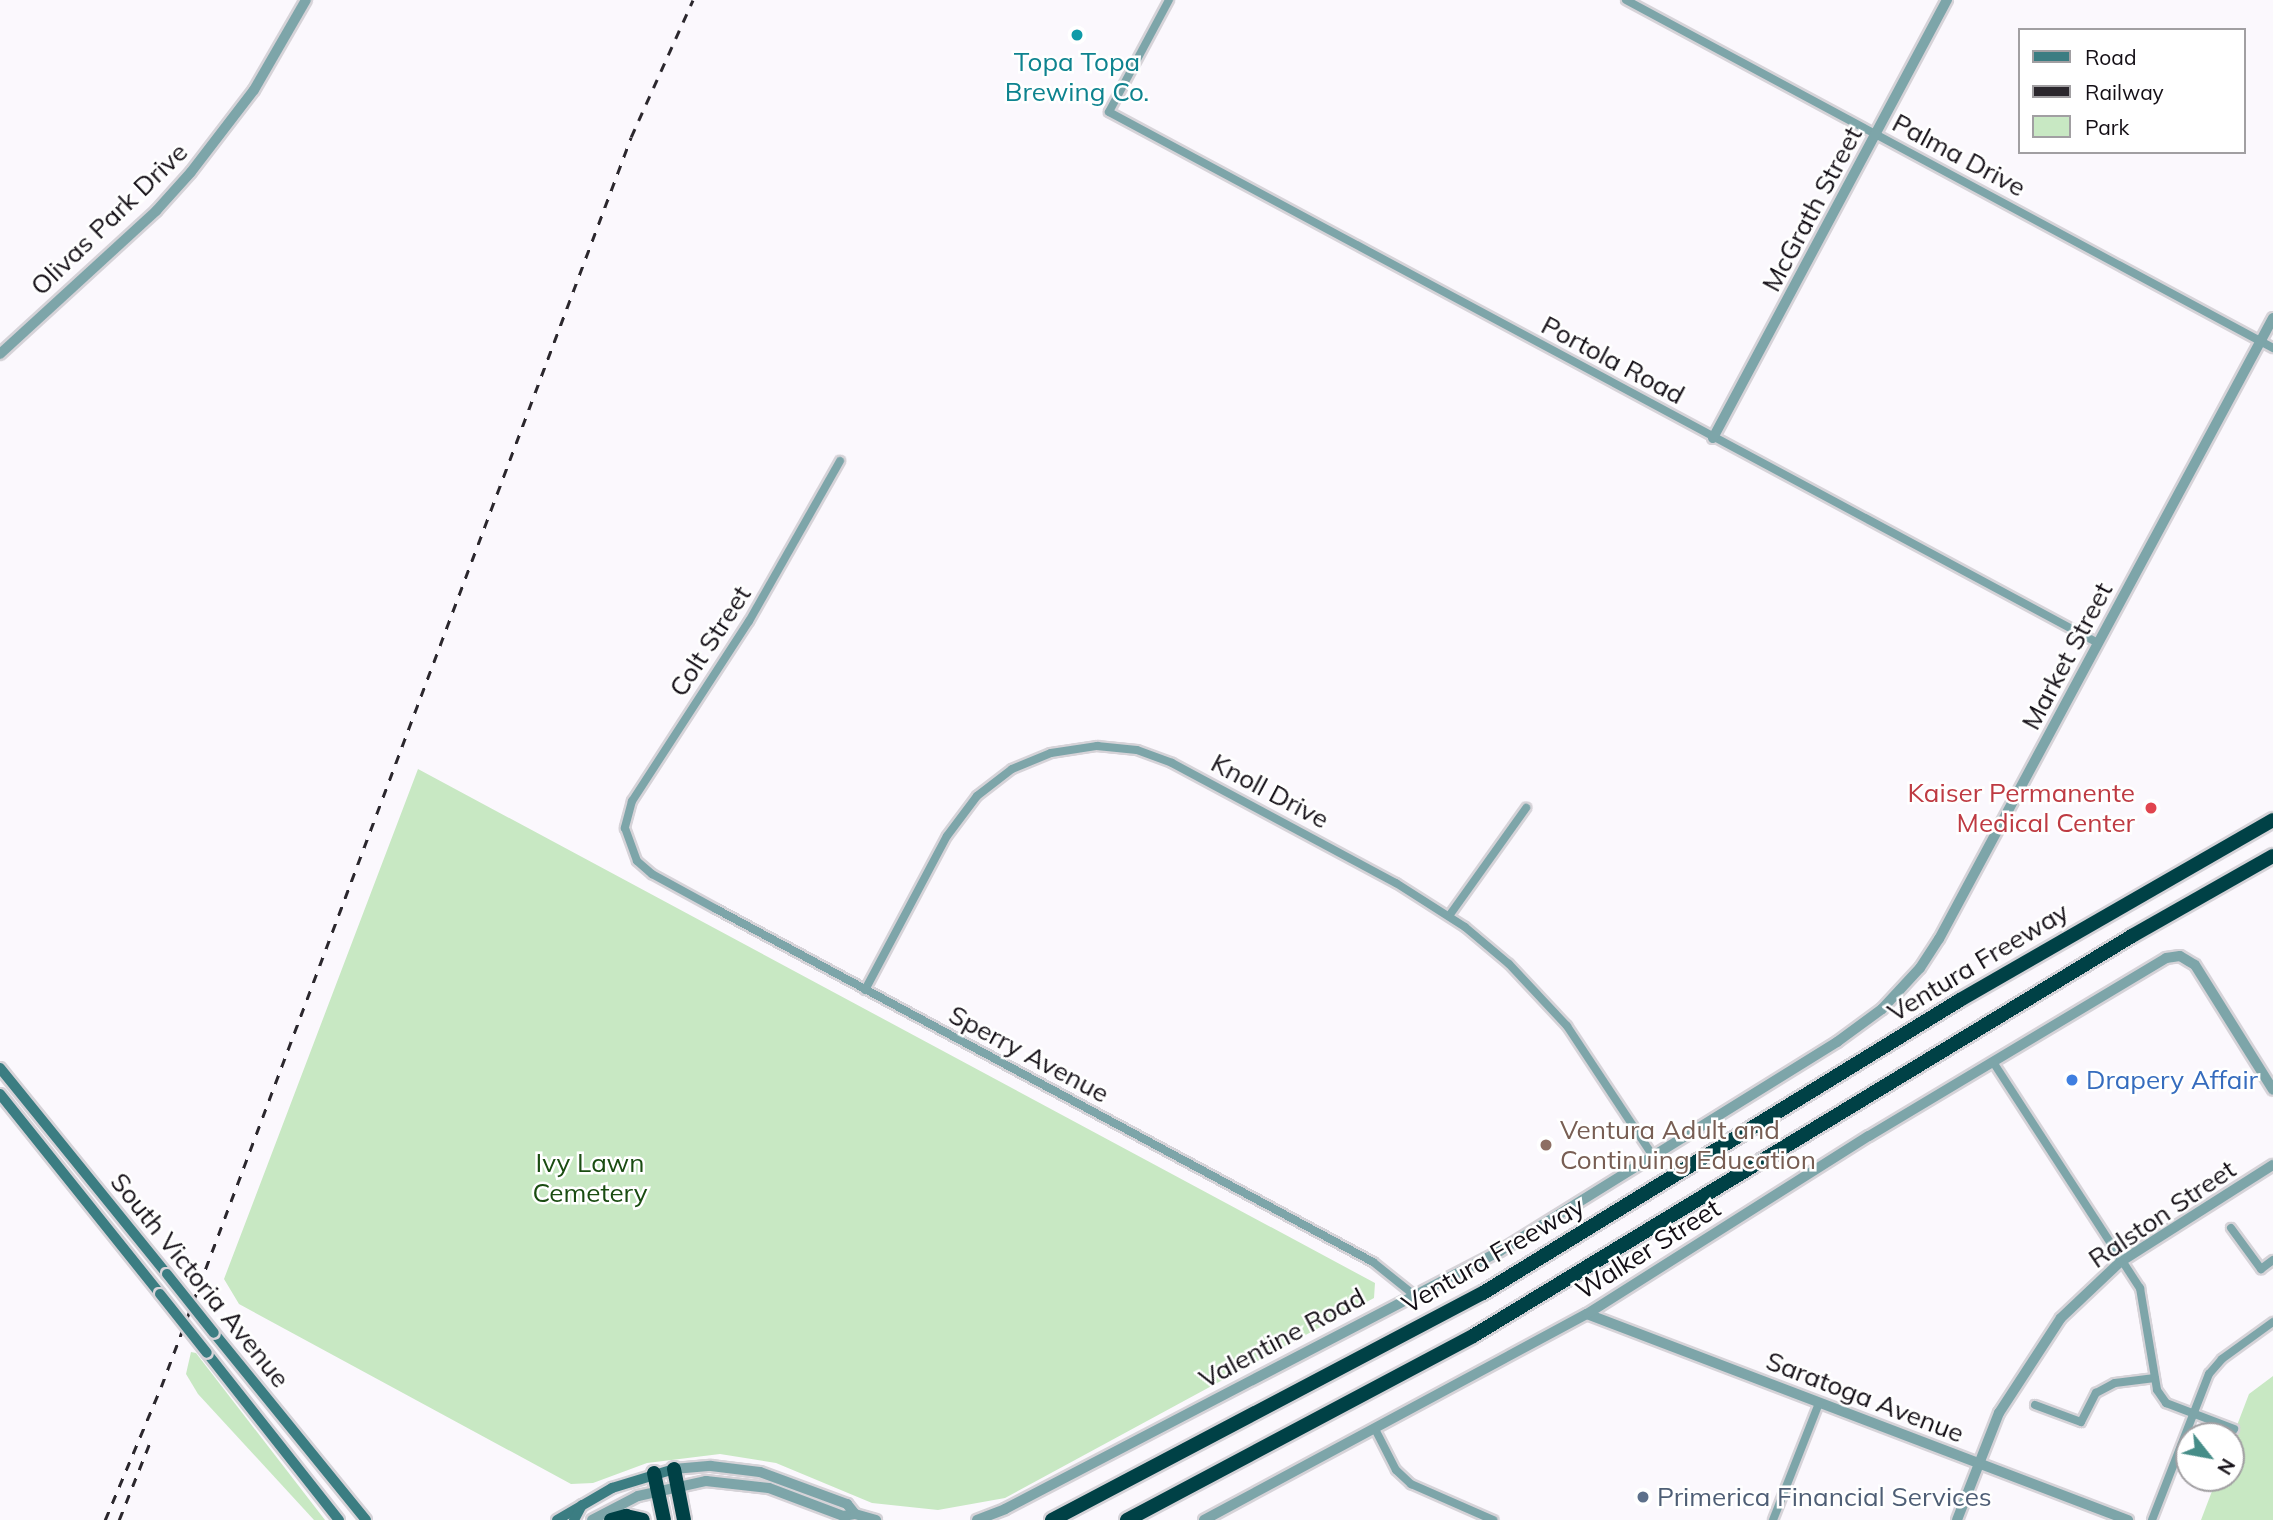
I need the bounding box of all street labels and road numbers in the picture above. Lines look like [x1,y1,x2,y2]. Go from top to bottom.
street label: Palma Drive [1887,107,2031,203]
street label: McGrath Street [1755,121,1869,297]
street label: Olivas Park Drive [24,136,194,302]
street label: Portola Road [1536,309,1690,411]
street label: Market Street [2015,577,2119,735]
street label: Colt Street [663,580,757,702]
street label: Knoll Drive [1206,747,1334,835]
street label: Ventura Freeway [1882,896,2074,1028]
street label: Sperry Avenue [944,999,1114,1109]
street label: Ralston Street [2083,1153,2241,1275]
street label: South Victoria Avenue [104,1167,296,1393]
street label: Ventura Freeway [1396,1190,1590,1320]
street label: Walker Street [1570,1192,1726,1306]
street label: Valentine Road [1194,1281,1370,1395]
street label: Saratoga Avenue [1762,1345,1968,1449]

